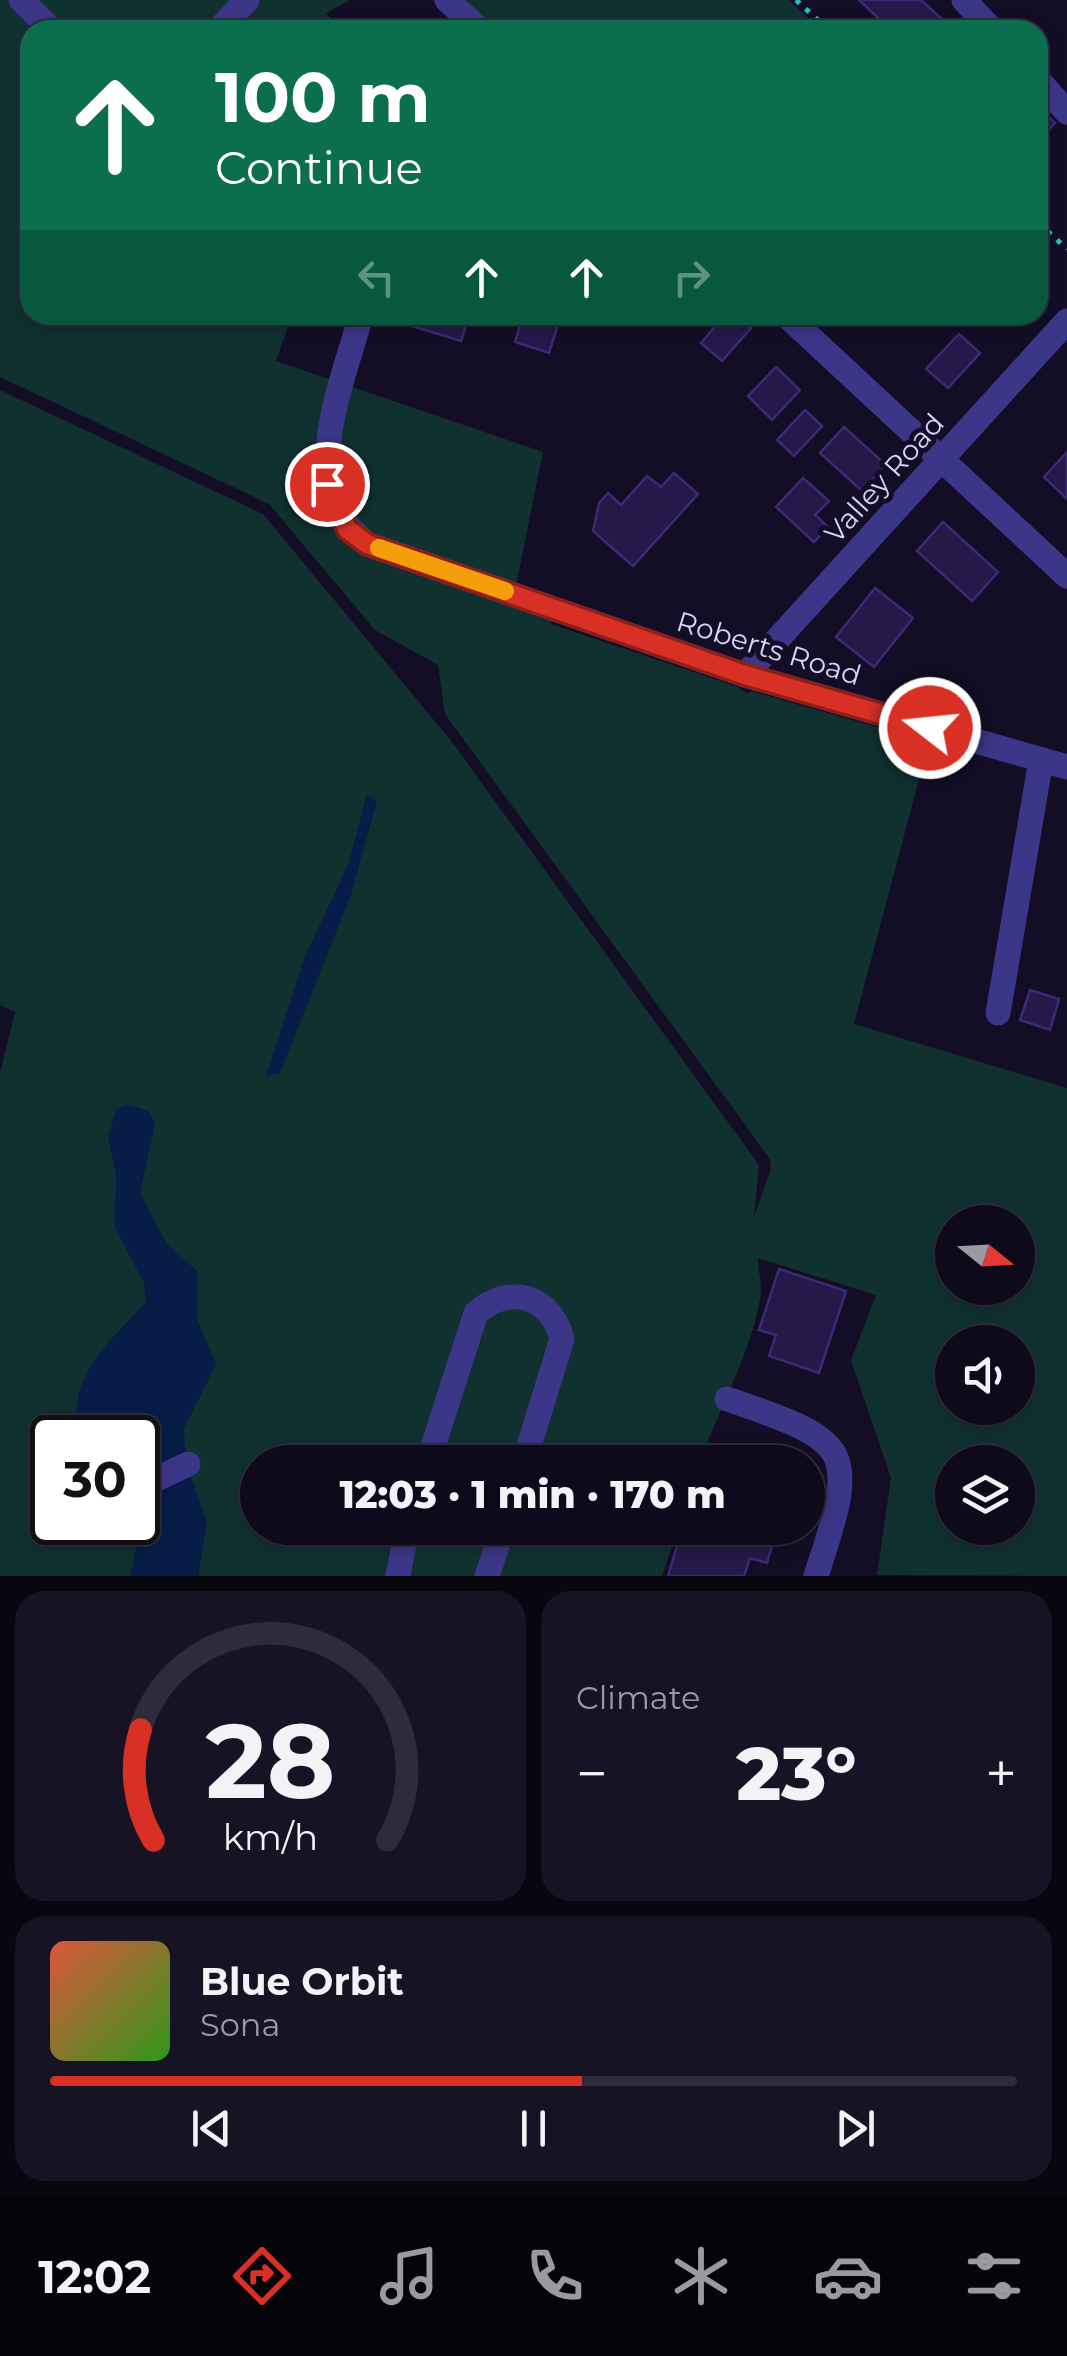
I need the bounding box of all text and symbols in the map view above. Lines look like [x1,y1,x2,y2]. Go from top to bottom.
text: 100 m [215,54,431,140]
icon: ahead [50,60,180,190]
text: Continue [215,140,423,195]
icon: left [349,250,404,305]
icon: ahead [454,250,509,305]
icon: ahead [559,250,614,305]
icon: right [664,250,719,305]
street label: Valley Road [817,406,951,550]
pin [285,442,370,527]
icon: arrive [300,457,355,512]
street label: Roberts Road [673,604,865,692]
position arrow [878,676,982,780]
north arrow [935,1205,1035,1305]
map controls [935,1205,1035,1545]
button: sound [935,1325,1035,1425]
speed limit sign: 30 [30,1415,160,1545]
button: layers [935,1445,1035,1545]
text: 12:03 · 1 min · 170 m [339,1471,726,1518]
text: Climate [576,1678,700,1717]
text: 28 [205,1697,336,1824]
text: 23° [736,1727,857,1819]
text: − [576,1740,608,1807]
text: + [985,1740,1017,1807]
text: km/h [223,1815,318,1859]
text: Blue Orbit [200,1958,404,2005]
text: Sona [200,2005,280,2044]
icon: previous [184,2101,239,2156]
icon: pause [506,2101,561,2156]
icon: next [828,2101,883,2156]
icon: directions [227,2241,297,2311]
icon: music [374,2241,444,2311]
icon: phone [520,2241,590,2311]
icon: climate [666,2241,736,2311]
icon: car [813,2241,883,2311]
icon: filters [959,2241,1029,2311]
text: 12:02 [38,2249,151,2304]

